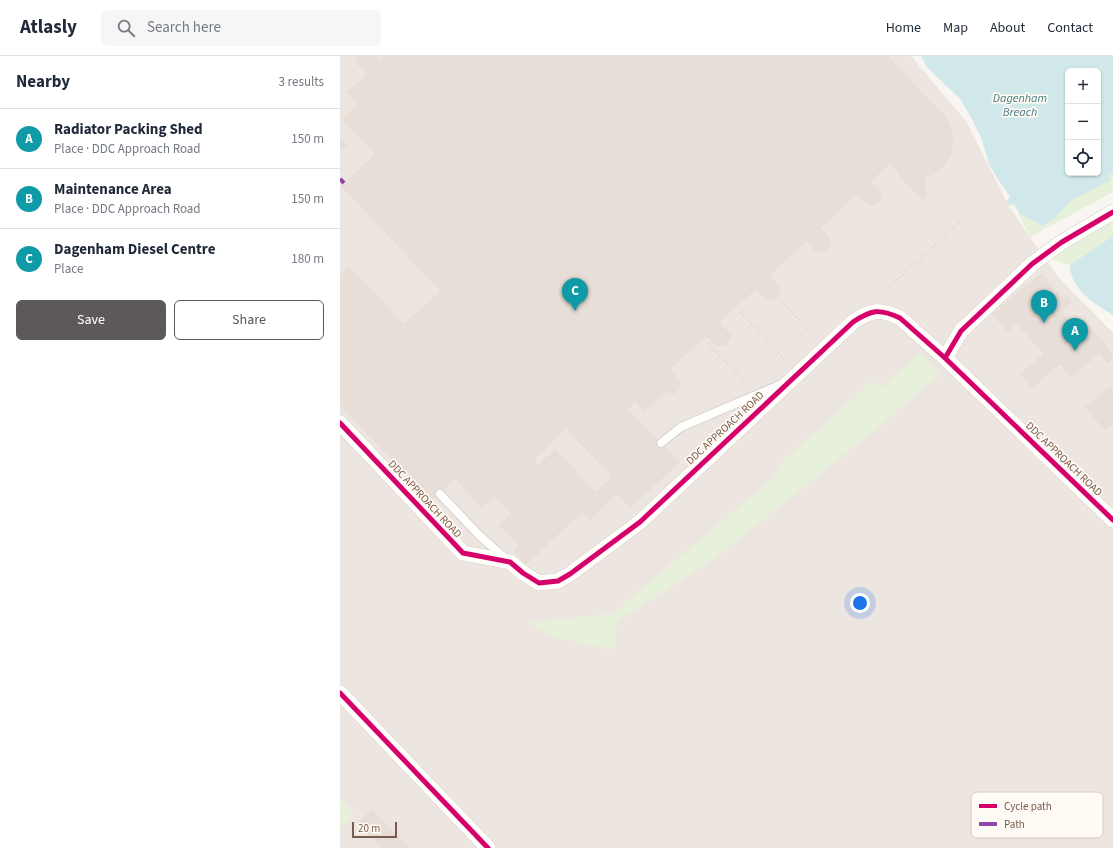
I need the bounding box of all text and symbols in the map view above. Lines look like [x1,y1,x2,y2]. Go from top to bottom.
search box [101,10,381,46]
text: Atlasly [20,14,77,41]
icon: search [115,17,137,39]
text: Search here [147,17,221,38]
text: Home [886,18,921,38]
text: Map [943,18,968,38]
text: About [990,18,1025,38]
text: Contact [1047,18,1093,38]
map controls [1065,68,1101,176]
button: + [1065,68,1101,104]
text: Nearby [16,70,70,94]
text: 3 results [279,73,324,91]
water label: Dagenham Breach [993,90,1047,121]
button: − [1065,104,1101,140]
text: Radiator Packing Shed [54,119,203,140]
text: A [25,130,33,148]
text: 150 m [291,130,324,148]
text: Place · DDC Approach Road [54,140,201,158]
button: locate [1065,140,1101,176]
text: Maintenance Area [54,179,172,200]
text: B [25,190,33,208]
text: 150 m [291,190,324,208]
text: Place · DDC Approach Road [54,200,201,218]
text: Dagenham Diesel Centre [54,239,215,260]
text: C [25,250,33,268]
text: 180 m [291,250,324,268]
text: Place [54,260,83,278]
pin: C [562,278,588,311]
pin: B [1031,290,1057,323]
button: Save [16,300,166,340]
button: Share [174,300,324,340]
pin: A [1062,318,1088,351]
street label: DDC APPROACH ROAD [683,388,767,468]
street label: DDC APPROACH ROAD [1022,418,1106,500]
street label: DDC APPROACH ROAD [385,457,465,541]
your location [850,593,870,613]
legend [971,792,1103,838]
text: Cycle path [1004,799,1052,814]
text: Path [1004,817,1025,832]
scale bar [352,820,397,839]
text: 20 m [358,821,380,836]

